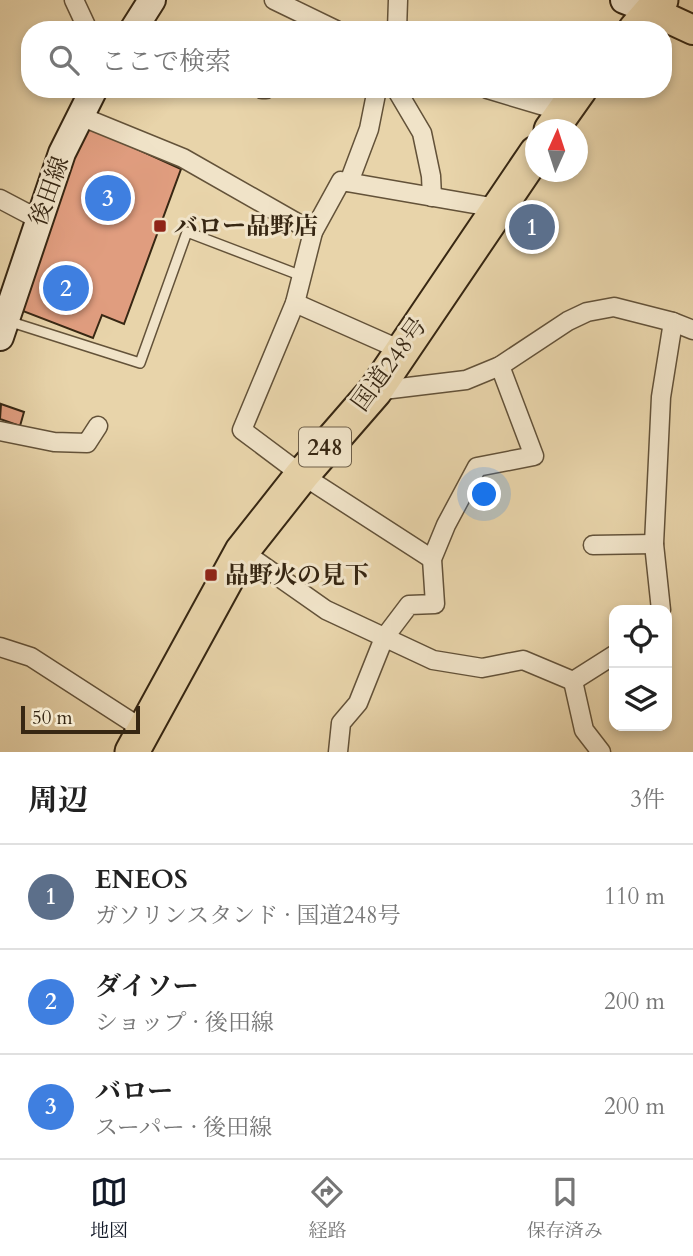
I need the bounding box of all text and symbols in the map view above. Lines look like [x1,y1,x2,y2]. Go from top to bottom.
search box [21,21,672,98]
icon: search [45,41,83,79]
text: ここで検索 [101,44,231,79]
north arrow [525,119,588,182]
street label: 後田線 [22,152,77,231]
pin: 3 [85,172,131,224]
pin: 1 [509,201,555,253]
place label: バロー品野店 [174,210,318,243]
marker: バロー品野店 [152,218,168,234]
pin: 2 [43,262,89,314]
street label: 国道248号 [344,311,435,418]
road number: 248 [299,428,351,466]
your location [467,477,501,511]
place label: 品野火の見下 [225,559,369,592]
marker: 品野火の見下 [203,567,219,583]
map controls [609,605,672,731]
button: locate [609,605,672,668]
button: layers [609,668,672,731]
scale bar [21,703,140,735]
text: 50 m [32,705,73,731]
text: 周辺 [28,780,88,821]
text: 3件 [630,784,665,815]
text: ENEOS [95,862,188,897]
text: 1 [45,881,57,912]
text: 110 m [604,881,665,912]
text: ガソリンスタンド · 国道248号 [95,900,401,931]
text: ダイソー [95,969,198,1004]
text: 2 [45,986,57,1017]
text: 200 m [604,986,665,1017]
text: ショップ · 後田線 [95,1007,274,1038]
text: バロー [95,1074,173,1109]
text: 3 [45,1091,57,1122]
text: 200 m [604,1091,665,1122]
text: スーパー · 後田線 [95,1112,272,1143]
tab: 地図 [90,1173,128,1244]
tab: 経路 [308,1173,347,1244]
tab: 保存済み [527,1173,603,1244]

